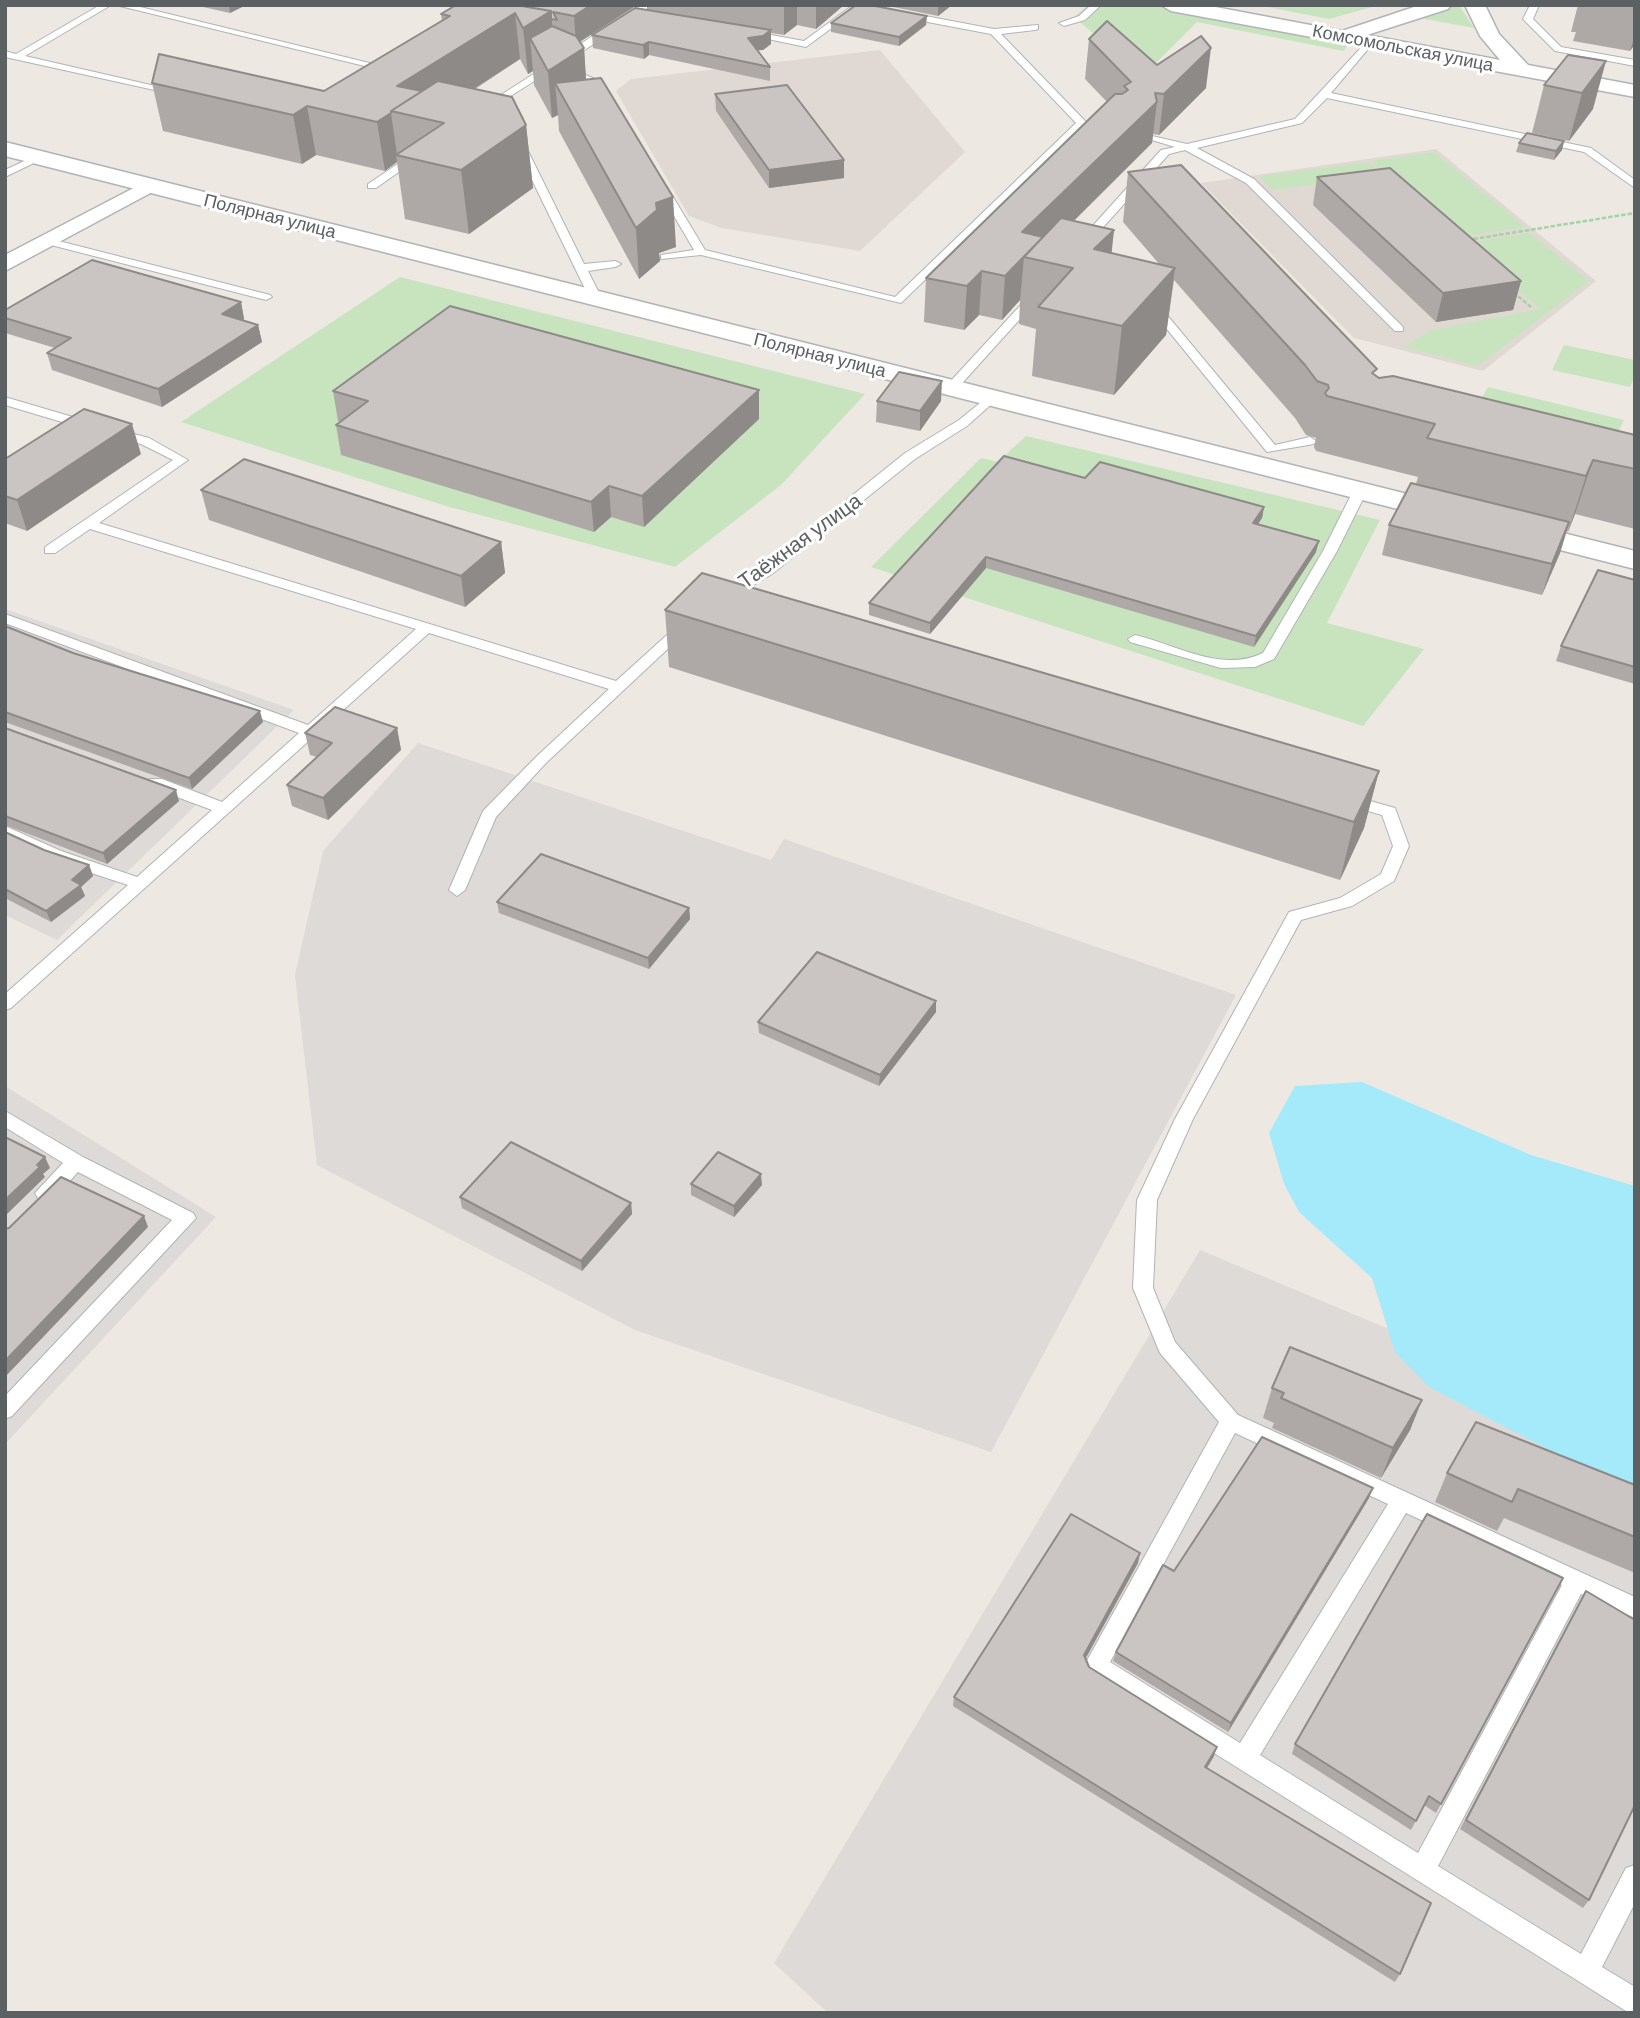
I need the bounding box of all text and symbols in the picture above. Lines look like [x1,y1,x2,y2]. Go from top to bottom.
street label: Комсомольская улица [1311,20,1495,76]
street label: Полярная улица [202,189,338,243]
street label: Полярная улица [752,328,888,382]
street label: Таёжная улица [734,488,866,594]

